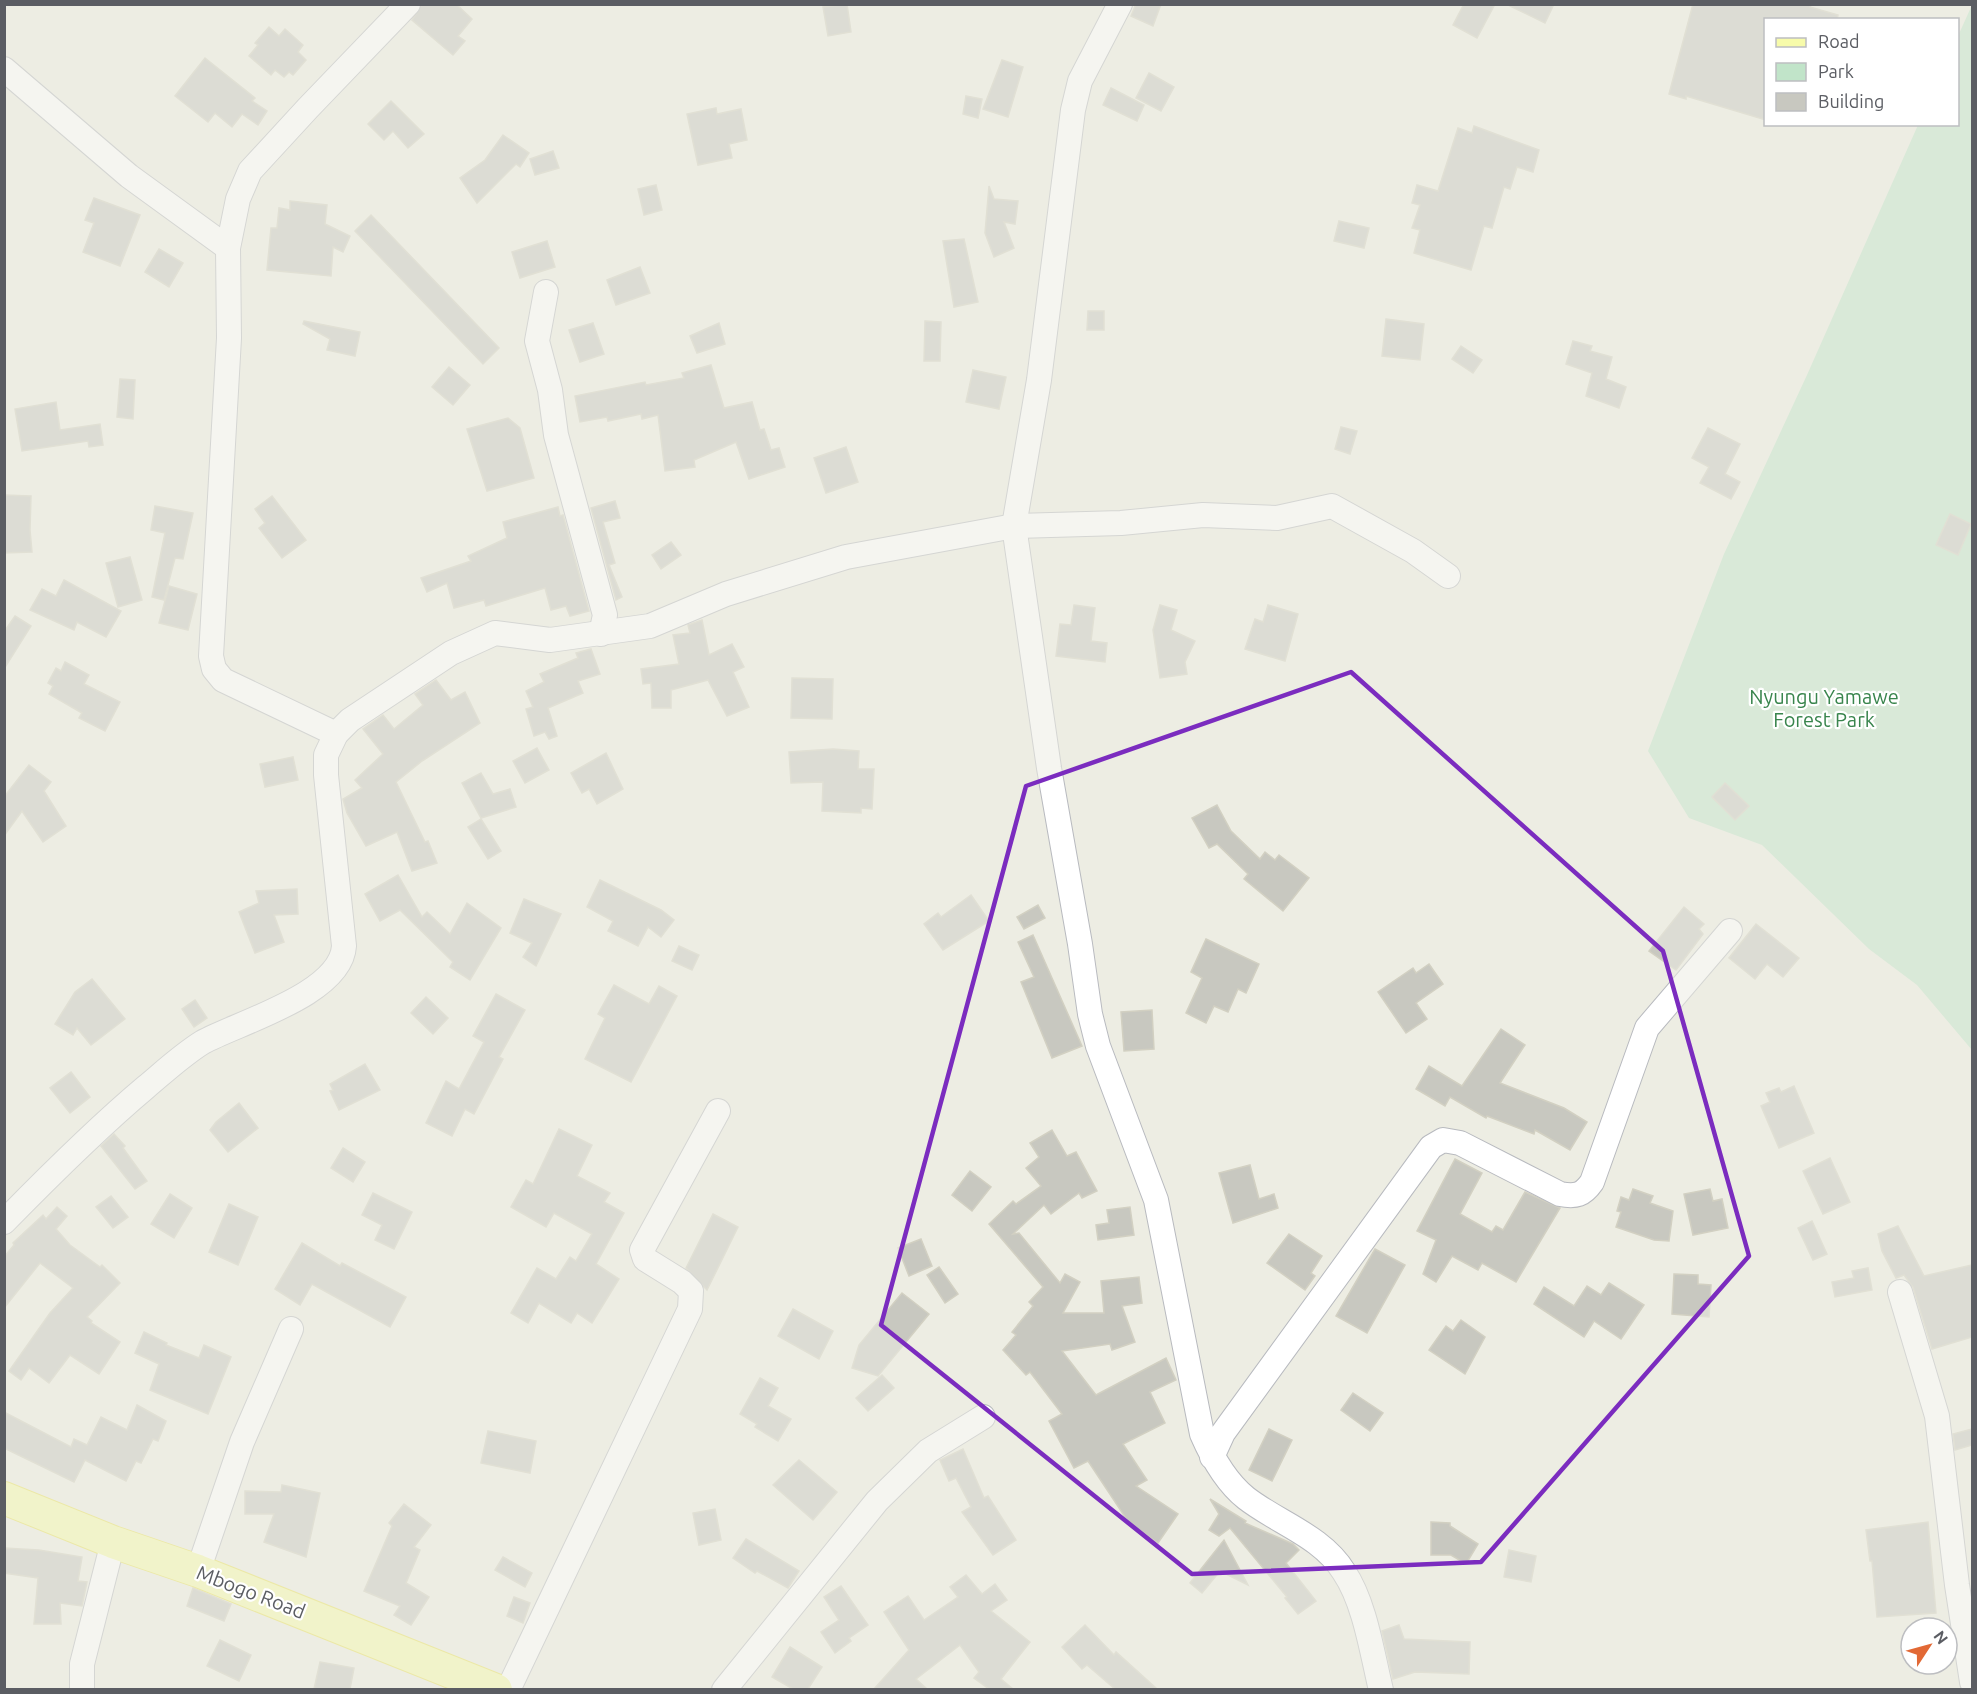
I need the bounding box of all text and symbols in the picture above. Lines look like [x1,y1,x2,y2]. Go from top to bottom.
legend [1764,18,1959,126]
text: Road [1818,31,1860,51]
text: Park [1818,61,1854,81]
text: Building [1818,91,1884,111]
park label: Nyungu Yamawe Forest Park [1749,685,1899,731]
street label: Mbogo Road [194,1560,309,1623]
north arrow [1899,1616,1959,1676]
text: N [1930,1627,1952,1647]

